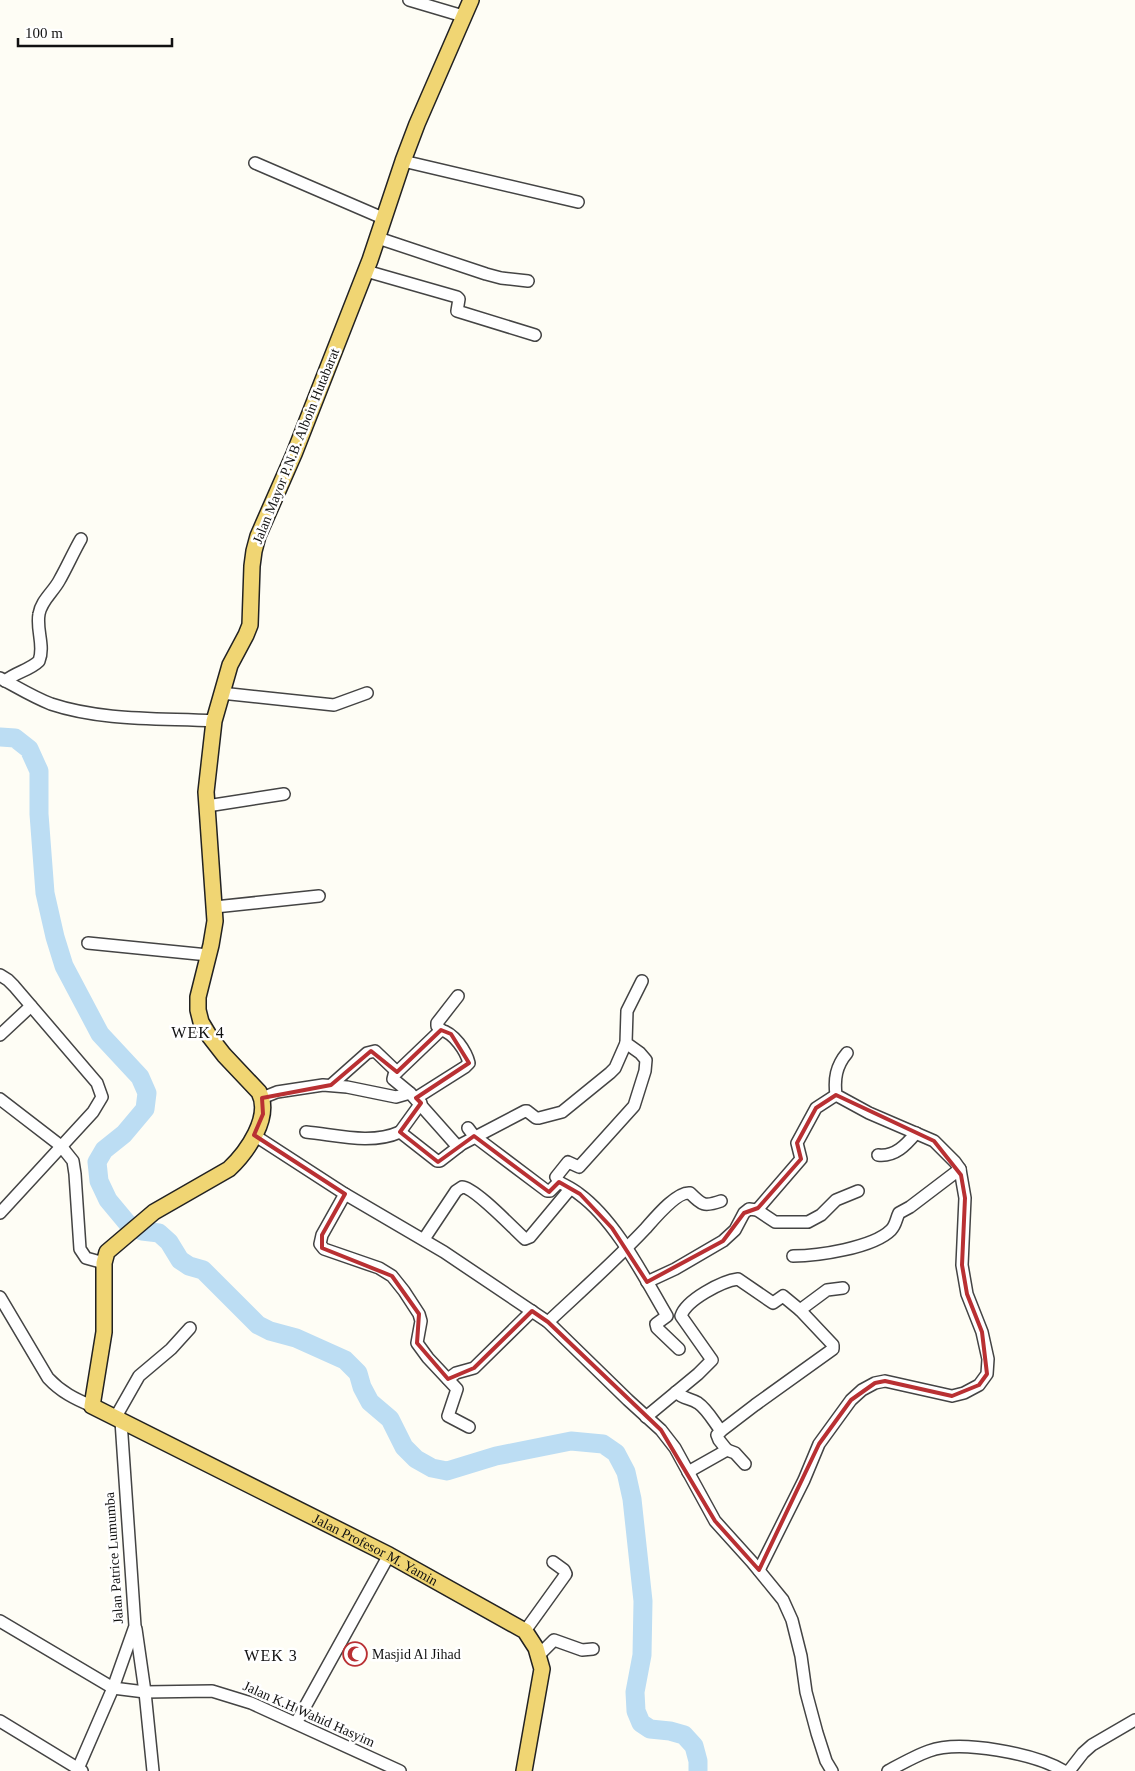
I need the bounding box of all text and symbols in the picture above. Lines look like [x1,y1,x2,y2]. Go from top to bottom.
scale bar [18,15,171,47]
text: 100 m [25,25,63,41]
street label: Jalan Mayor P.N.B. Alboin Hutabarat [250,346,342,546]
district label: WEK 4 [171,1024,225,1041]
street label: Jalan Patrice Lumumba [102,1491,126,1624]
street label: Jalan Profesor M. Yamin [310,1511,441,1588]
mosque icon: Masjid Al Jihad [342,1641,368,1667]
district label: WEK 3 [244,1647,298,1664]
place label: Masjid Al Jihad [372,1647,461,1662]
street label: Jalan K.H Wahid Hasyim [241,1678,377,1750]

